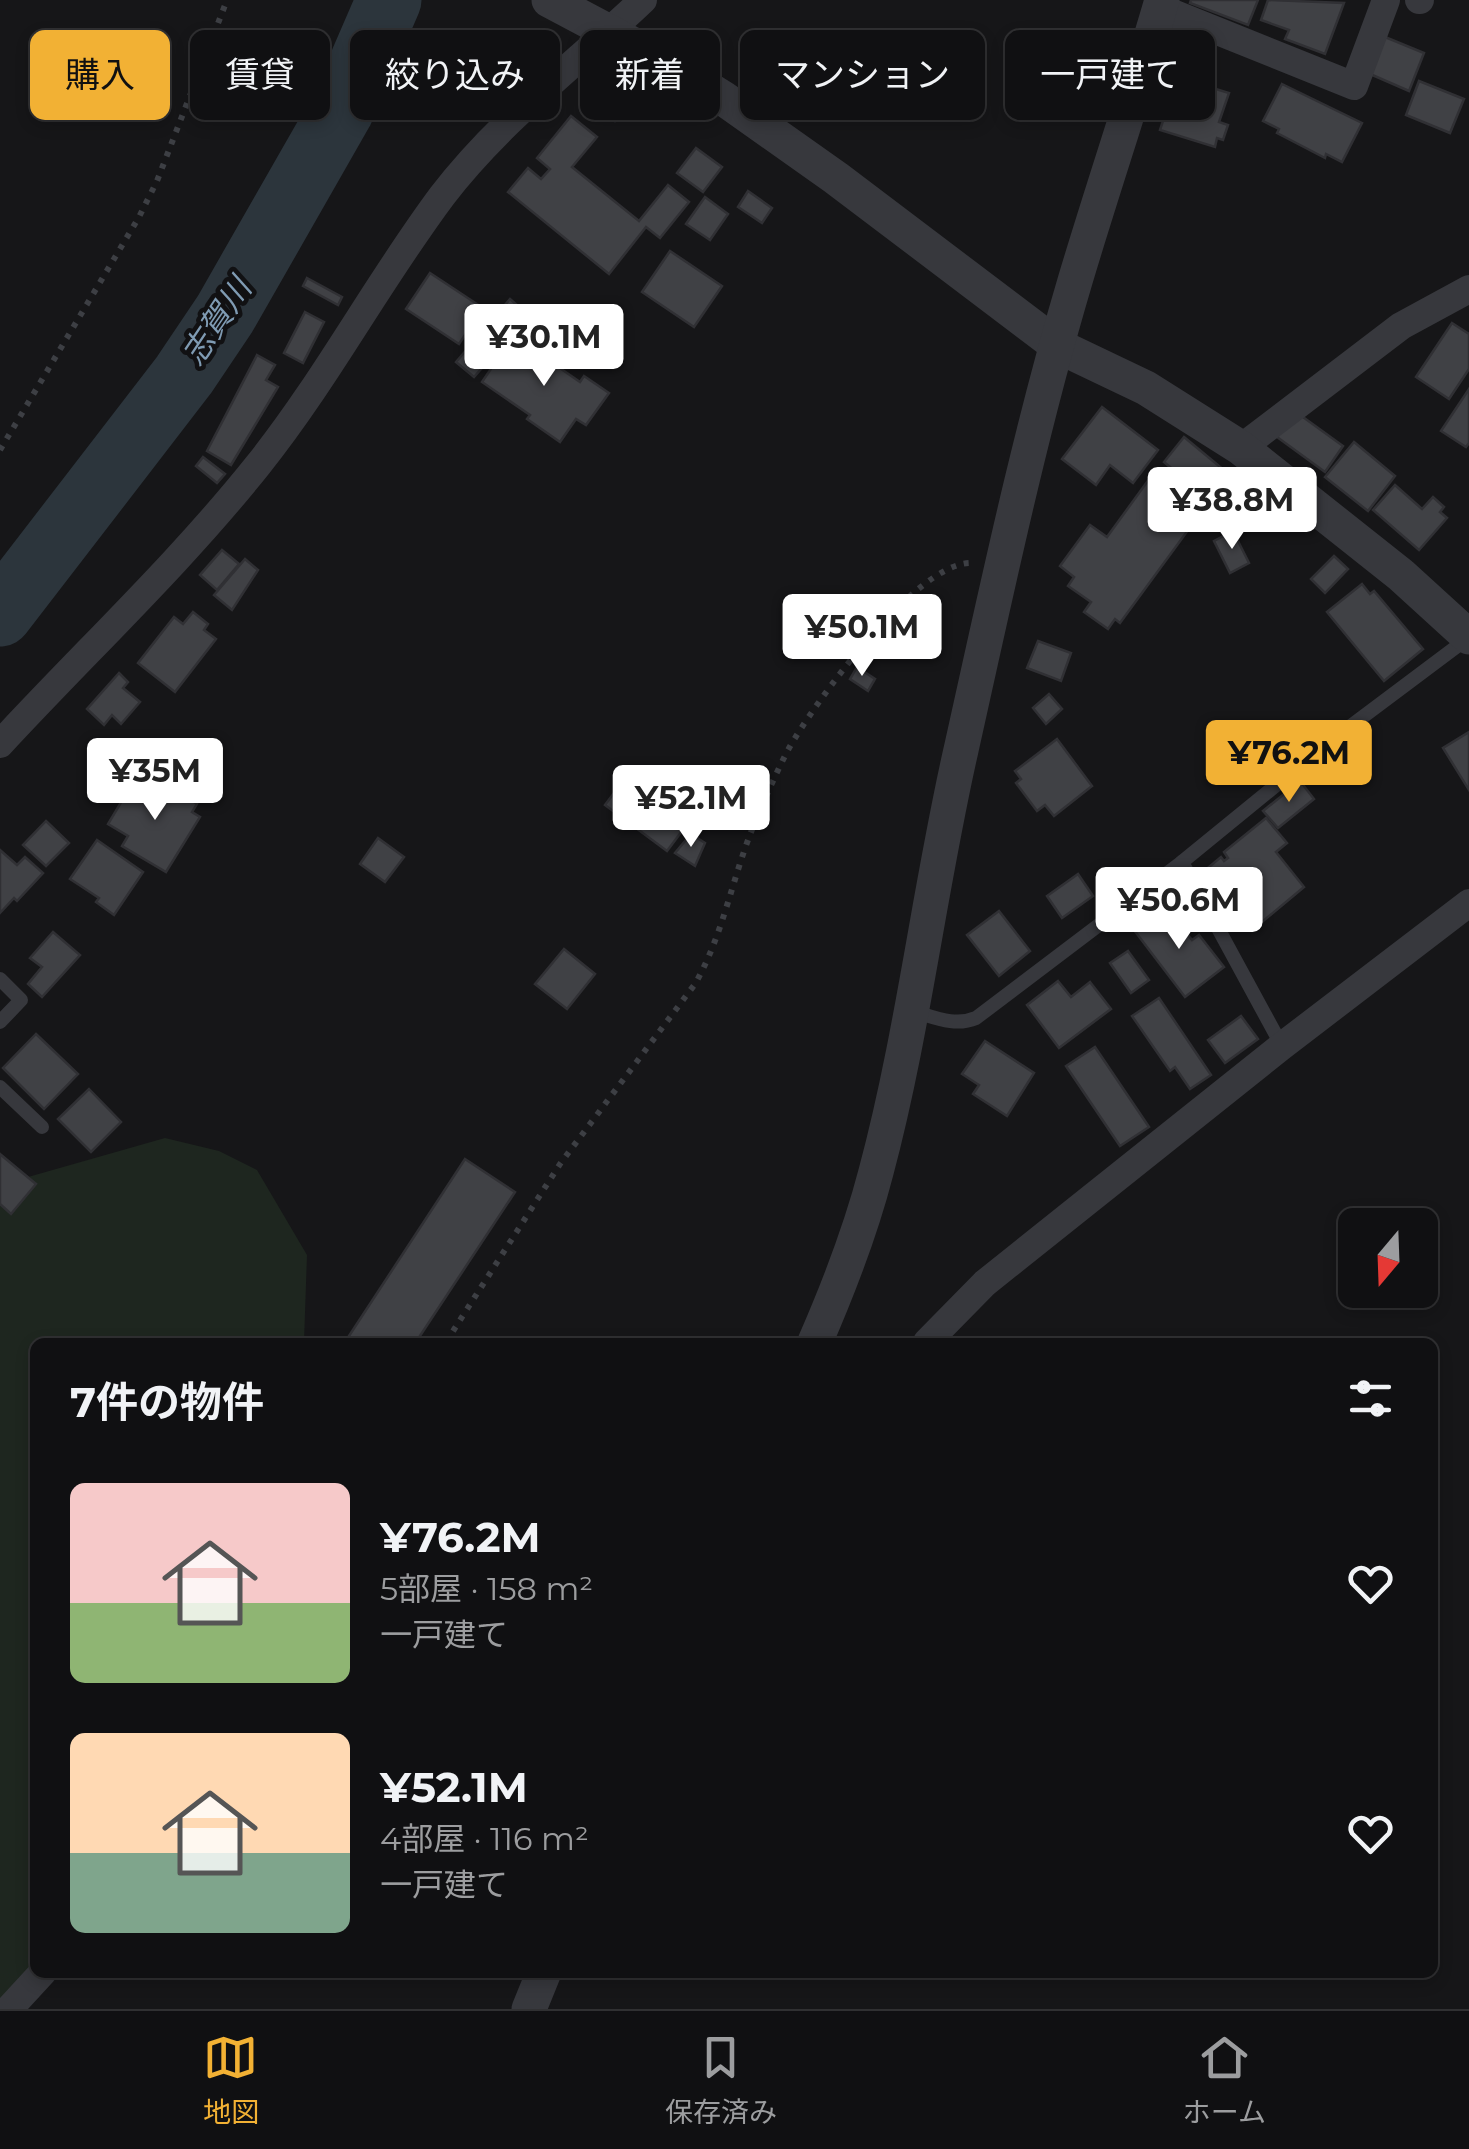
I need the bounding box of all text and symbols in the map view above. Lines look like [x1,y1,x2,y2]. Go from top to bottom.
chip: 購入 [30,30,170,120]
chip: 賃貸 [190,30,330,120]
chip: 絞り込み [350,30,560,120]
chip: 新着 [580,30,720,120]
chip: マンション [740,30,985,120]
chip: 一戸建て [1005,30,1215,120]
water label: 志賀川 [173,268,261,372]
pin: ¥30.1M [463,304,625,389]
text: ¥30.1M [486,317,602,356]
pin: ¥38.8M [1151,467,1313,552]
text: ¥38.8M [1170,480,1294,519]
pin: ¥50.1M [781,594,943,679]
text: ¥50.1M [805,607,919,646]
pin: ¥76.2M [1208,720,1370,805]
text: ¥76.2M [1228,733,1350,772]
pin: ¥35M [96,738,214,823]
text: ¥35M [109,751,201,790]
pin: ¥52.1M [610,765,772,850]
text: ¥52.1M [635,778,747,817]
pin: ¥50.6M [1098,867,1260,952]
text: ¥50.6M [1118,880,1240,919]
north arrow [1338,1208,1438,1308]
map controls [1338,1208,1438,1308]
icon: filters [1343,1371,1398,1426]
text: 7件の物件 [70,1376,264,1428]
text: ¥76.2M [380,1511,541,1563]
icon: home [150,1523,270,1643]
icon: heart [1343,1556,1398,1611]
text: 5部屋 · 158 m² [380,1569,593,1608]
text: 一戸建て [380,1615,508,1654]
text: ¥52.1M [380,1761,528,1813]
icon: home [150,1773,270,1893]
icon: heart [1343,1806,1398,1861]
text: 4部屋 · 116 m² [380,1819,589,1858]
text: 一戸建て [380,1865,508,1904]
tab: 地図 [203,2030,259,2130]
tab: 保存済み [665,2030,777,2130]
tab: ホーム [1183,2030,1266,2130]

